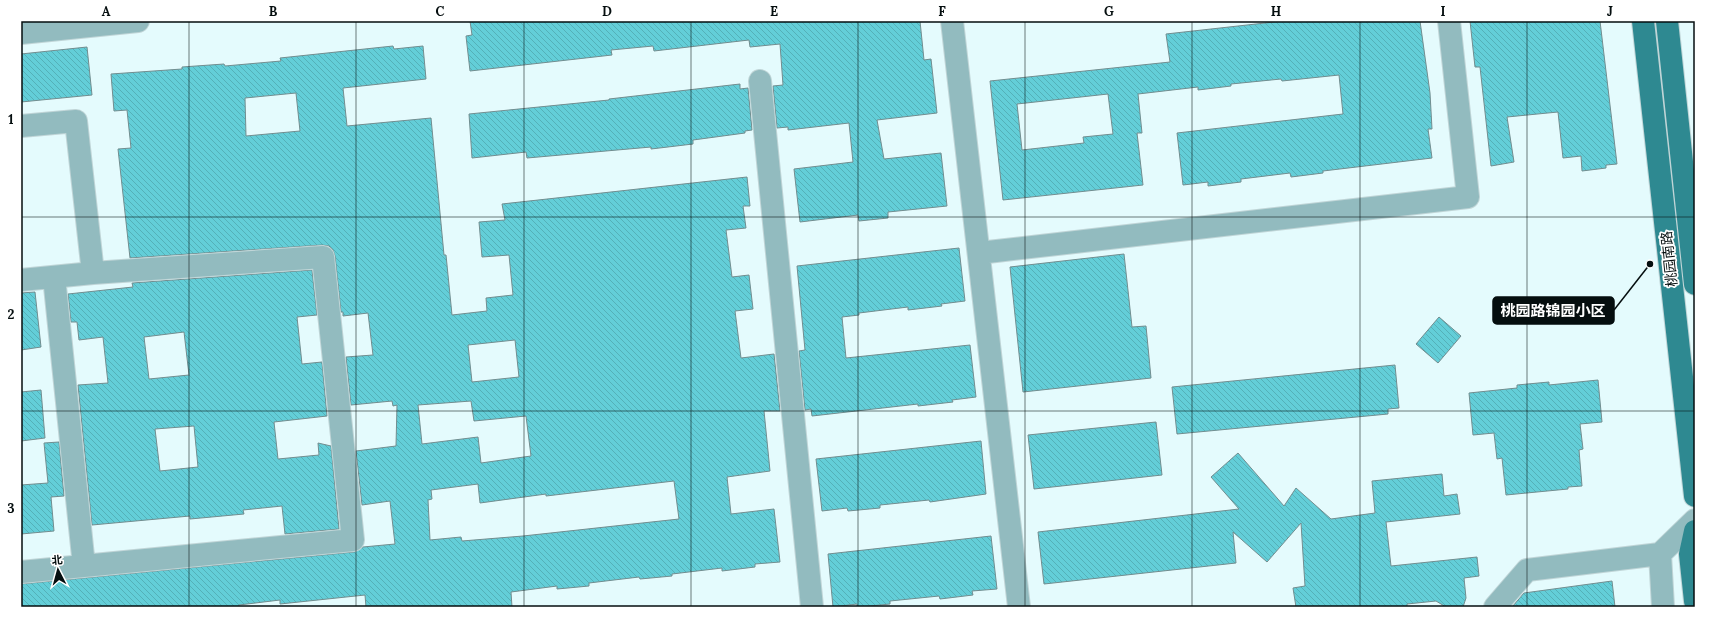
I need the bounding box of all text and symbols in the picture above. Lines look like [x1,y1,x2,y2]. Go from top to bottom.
text: A [102,3,111,20]
text: B [269,3,278,20]
text: C [436,3,445,20]
text: D [602,3,612,20]
text: E [770,3,778,20]
text: F [938,3,946,20]
text: G [1104,3,1114,20]
text: H [1271,3,1281,20]
text: I [1440,3,1446,20]
text: J [1607,3,1613,20]
text: 1 [8,111,14,128]
street label: 桃园南路 [1657,230,1681,288]
callout: 桃园路锦园小区 [1493,297,1614,324]
text: 桃园路锦园小区 [1500,301,1606,320]
text: 2 [8,306,15,323]
text: 3 [7,500,15,517]
north arrow [38,550,78,590]
text: 北 [51,553,63,568]

